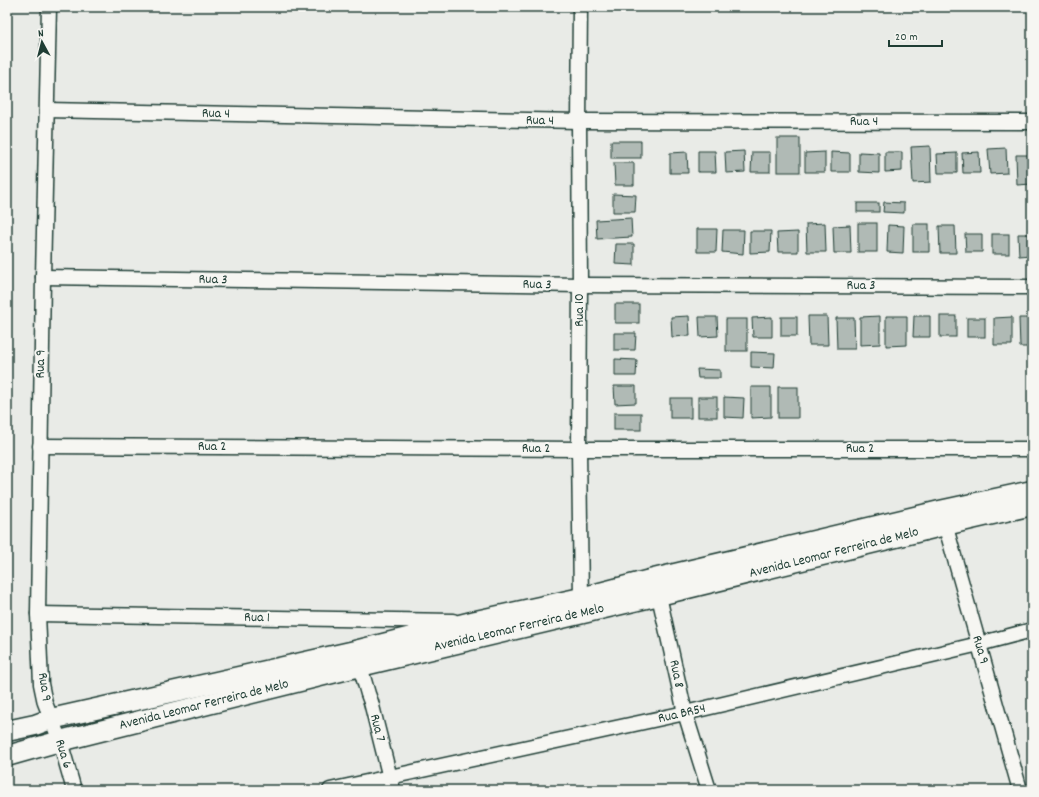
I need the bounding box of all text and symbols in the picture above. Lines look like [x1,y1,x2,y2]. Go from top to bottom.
north arrow [22,22,62,62]
scale bar [889,22,942,48]
text: N [37,26,45,42]
text: 20 m [895,29,918,46]
street label: Rua 4 [202,104,230,124]
street label: Rua 4 [526,111,554,131]
street label: Rua 4 [850,112,878,132]
street label: Rua 3 [198,270,228,290]
street label: Rua 3 [522,275,552,295]
street label: Rua 3 [847,276,875,296]
street label: Rua 10 [570,293,590,327]
street label: Rua 9 [31,349,51,379]
street label: Rua 2 [198,437,226,457]
street label: Rua 2 [522,439,550,459]
street label: Rua 2 [846,439,874,459]
street label: Avenida Leomar Ferreira de Melo [747,522,921,584]
street label: Avenida Leomar Ferreira de Melo [432,599,606,657]
street label: Rua 1 [244,608,270,628]
street label: Rua 9 [966,633,994,667]
street label: Rua 8 [663,658,689,690]
street label: Rua 9 [32,671,56,703]
street label: Avenida Leomar Ferreira de Melo [117,674,291,736]
street label: Rua BR54 [656,699,708,729]
street label: Rua 7 [364,712,390,744]
street label: Rua 6 [49,737,77,771]

